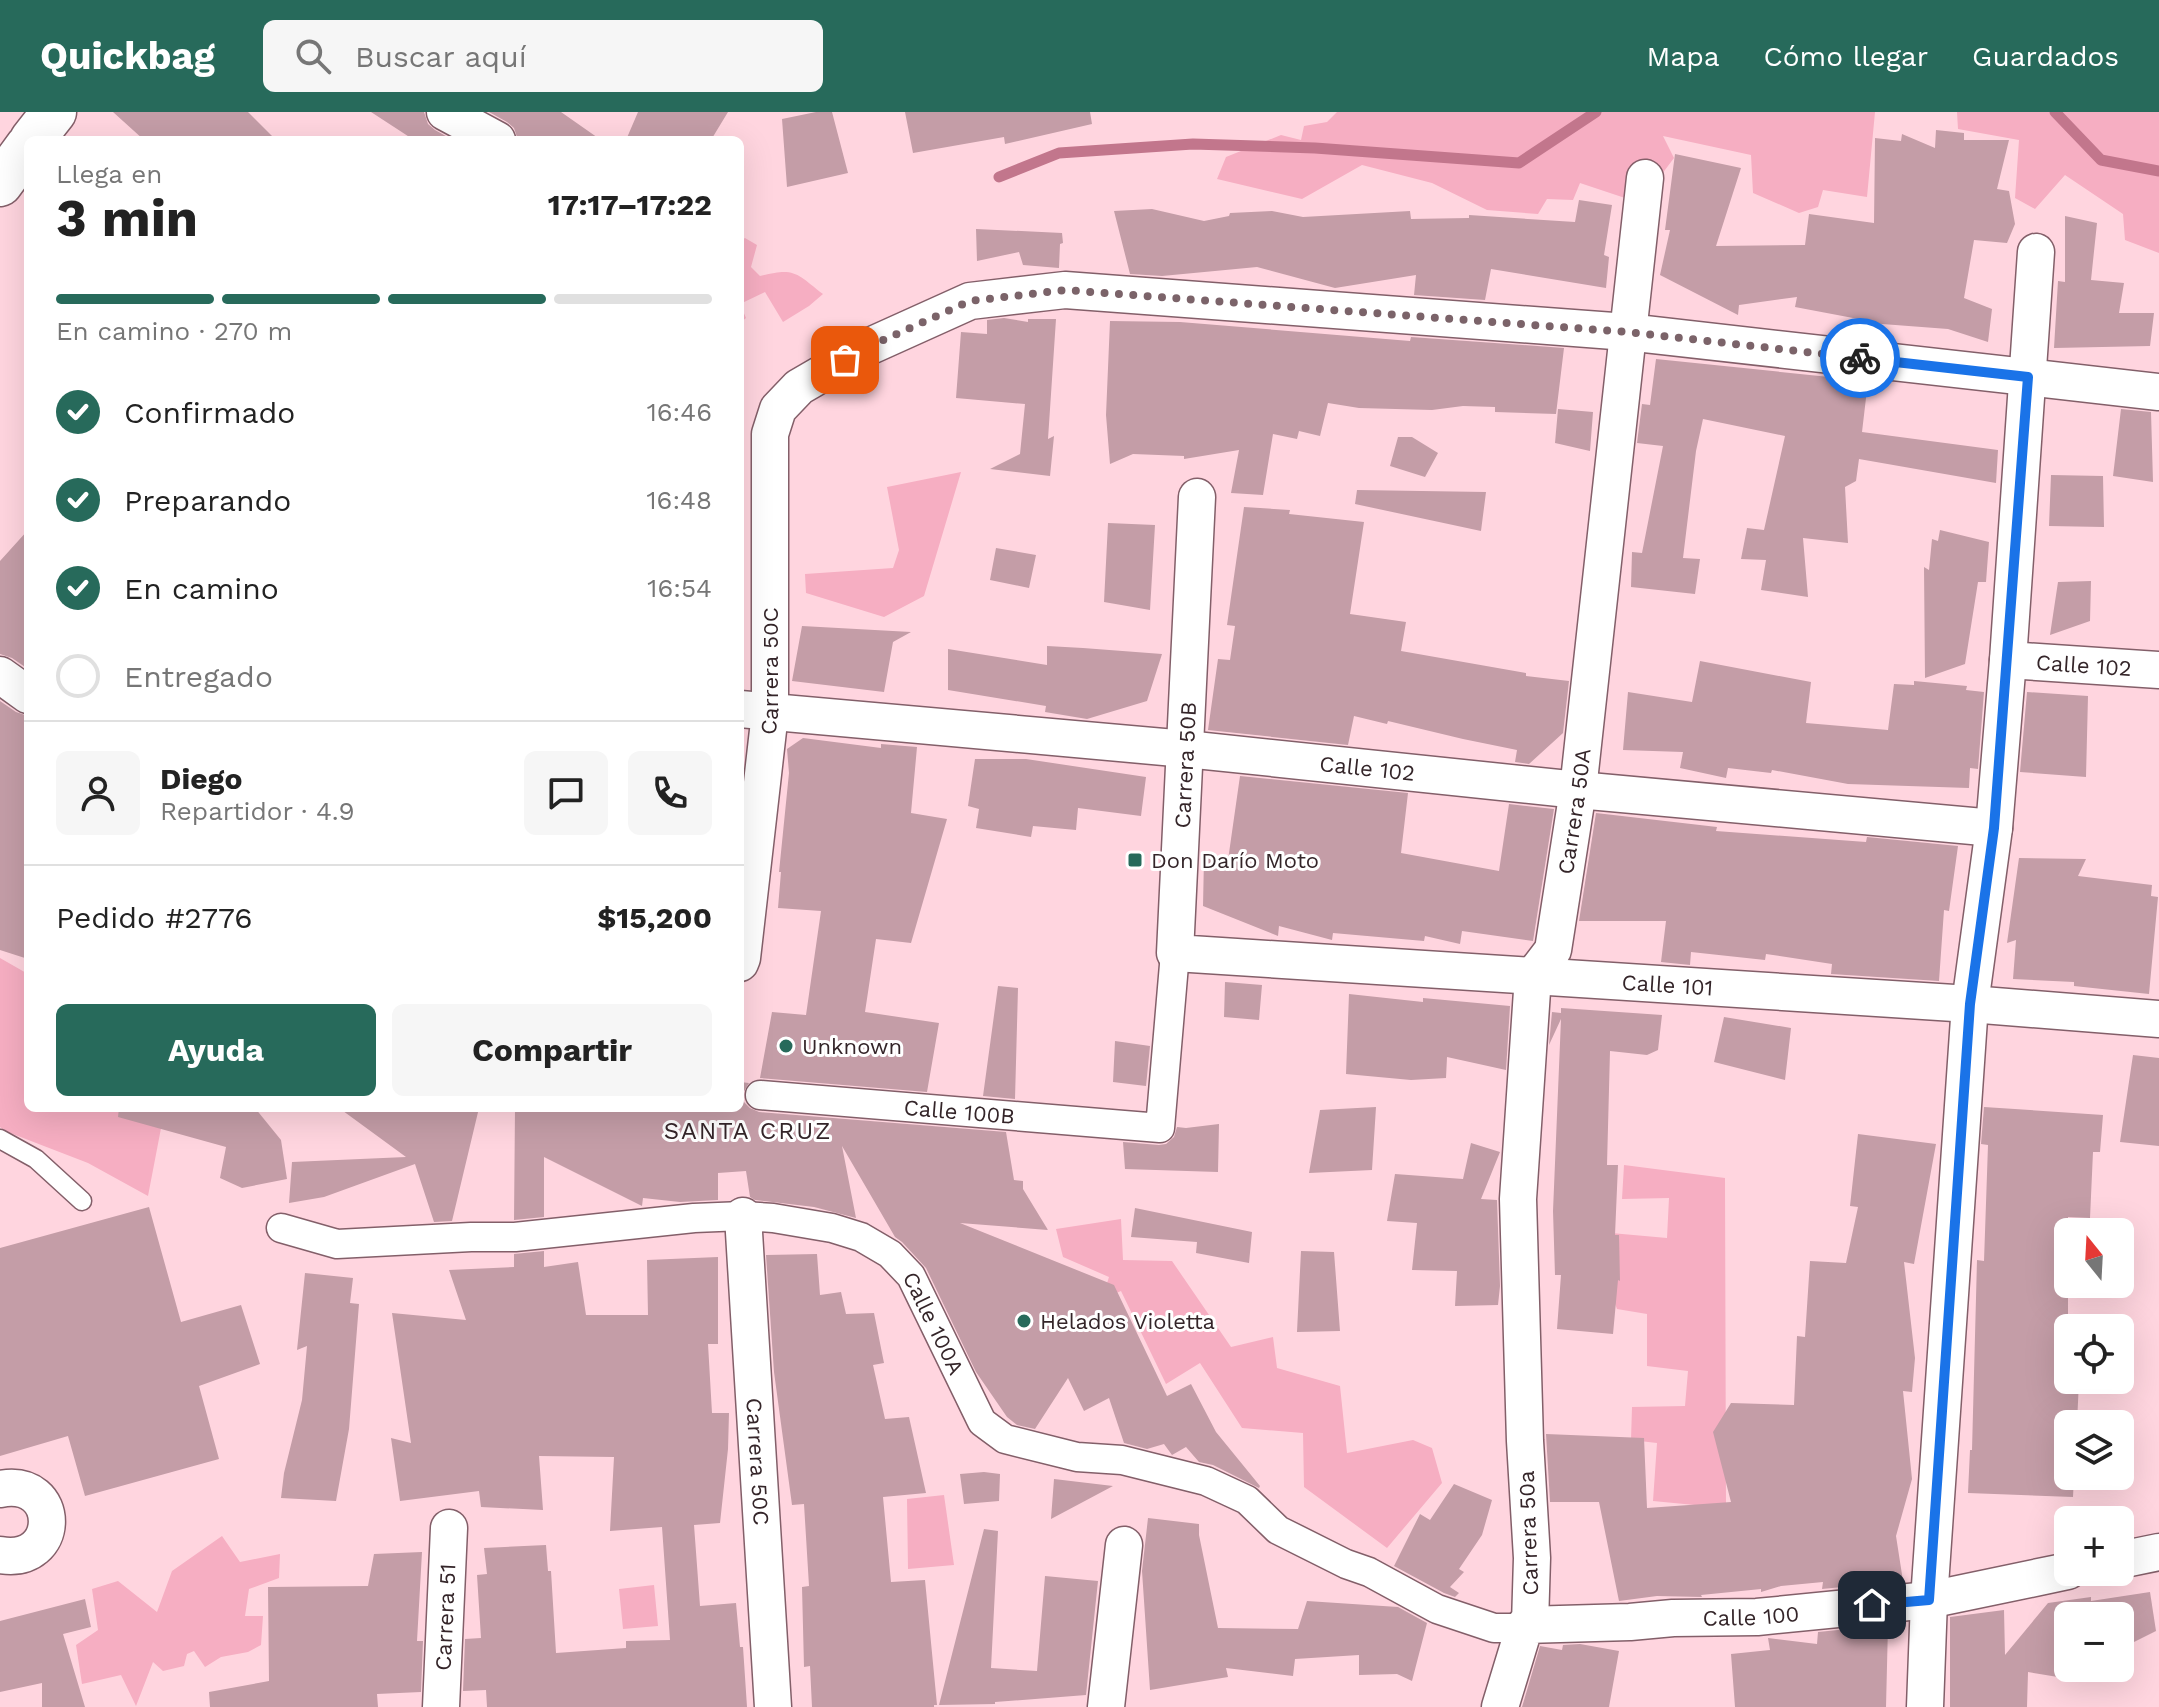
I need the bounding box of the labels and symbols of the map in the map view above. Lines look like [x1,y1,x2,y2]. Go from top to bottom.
courier [1820,318,1900,398]
pin [811,326,879,394]
street label: Carrera 50C [756,607,784,736]
street label: Calle 102 [2035,650,2132,681]
street label: Carrera 50B [1170,701,1201,829]
street label: Carrera 50A [1553,747,1595,876]
street label: Calle 102 [1318,751,1416,786]
place label: Don Darío Moto [1151,848,1319,873]
marker: Don Darío Moto [1126,851,1144,869]
street label: Calle 101 [1621,970,1714,1000]
place label: Unknown [802,1034,902,1059]
marker: Unknown [777,1037,795,1055]
street label: Calle 100B [903,1095,1016,1129]
district label: SANTA CRUZ [664,1117,832,1145]
north arrow [2054,1218,2134,1298]
street label: Calle 100A [898,1268,969,1379]
place label: Helados Violetta [1040,1309,1215,1334]
marker: Helados Violetta [1015,1312,1033,1330]
street label: Carrera 50C [741,1397,774,1526]
street label: Carrera 50a [1514,1470,1543,1596]
street label: Carrera 51 [431,1563,460,1671]
pin [1838,1571,1906,1639]
street label: Calle 100 [1703,1601,1800,1631]

